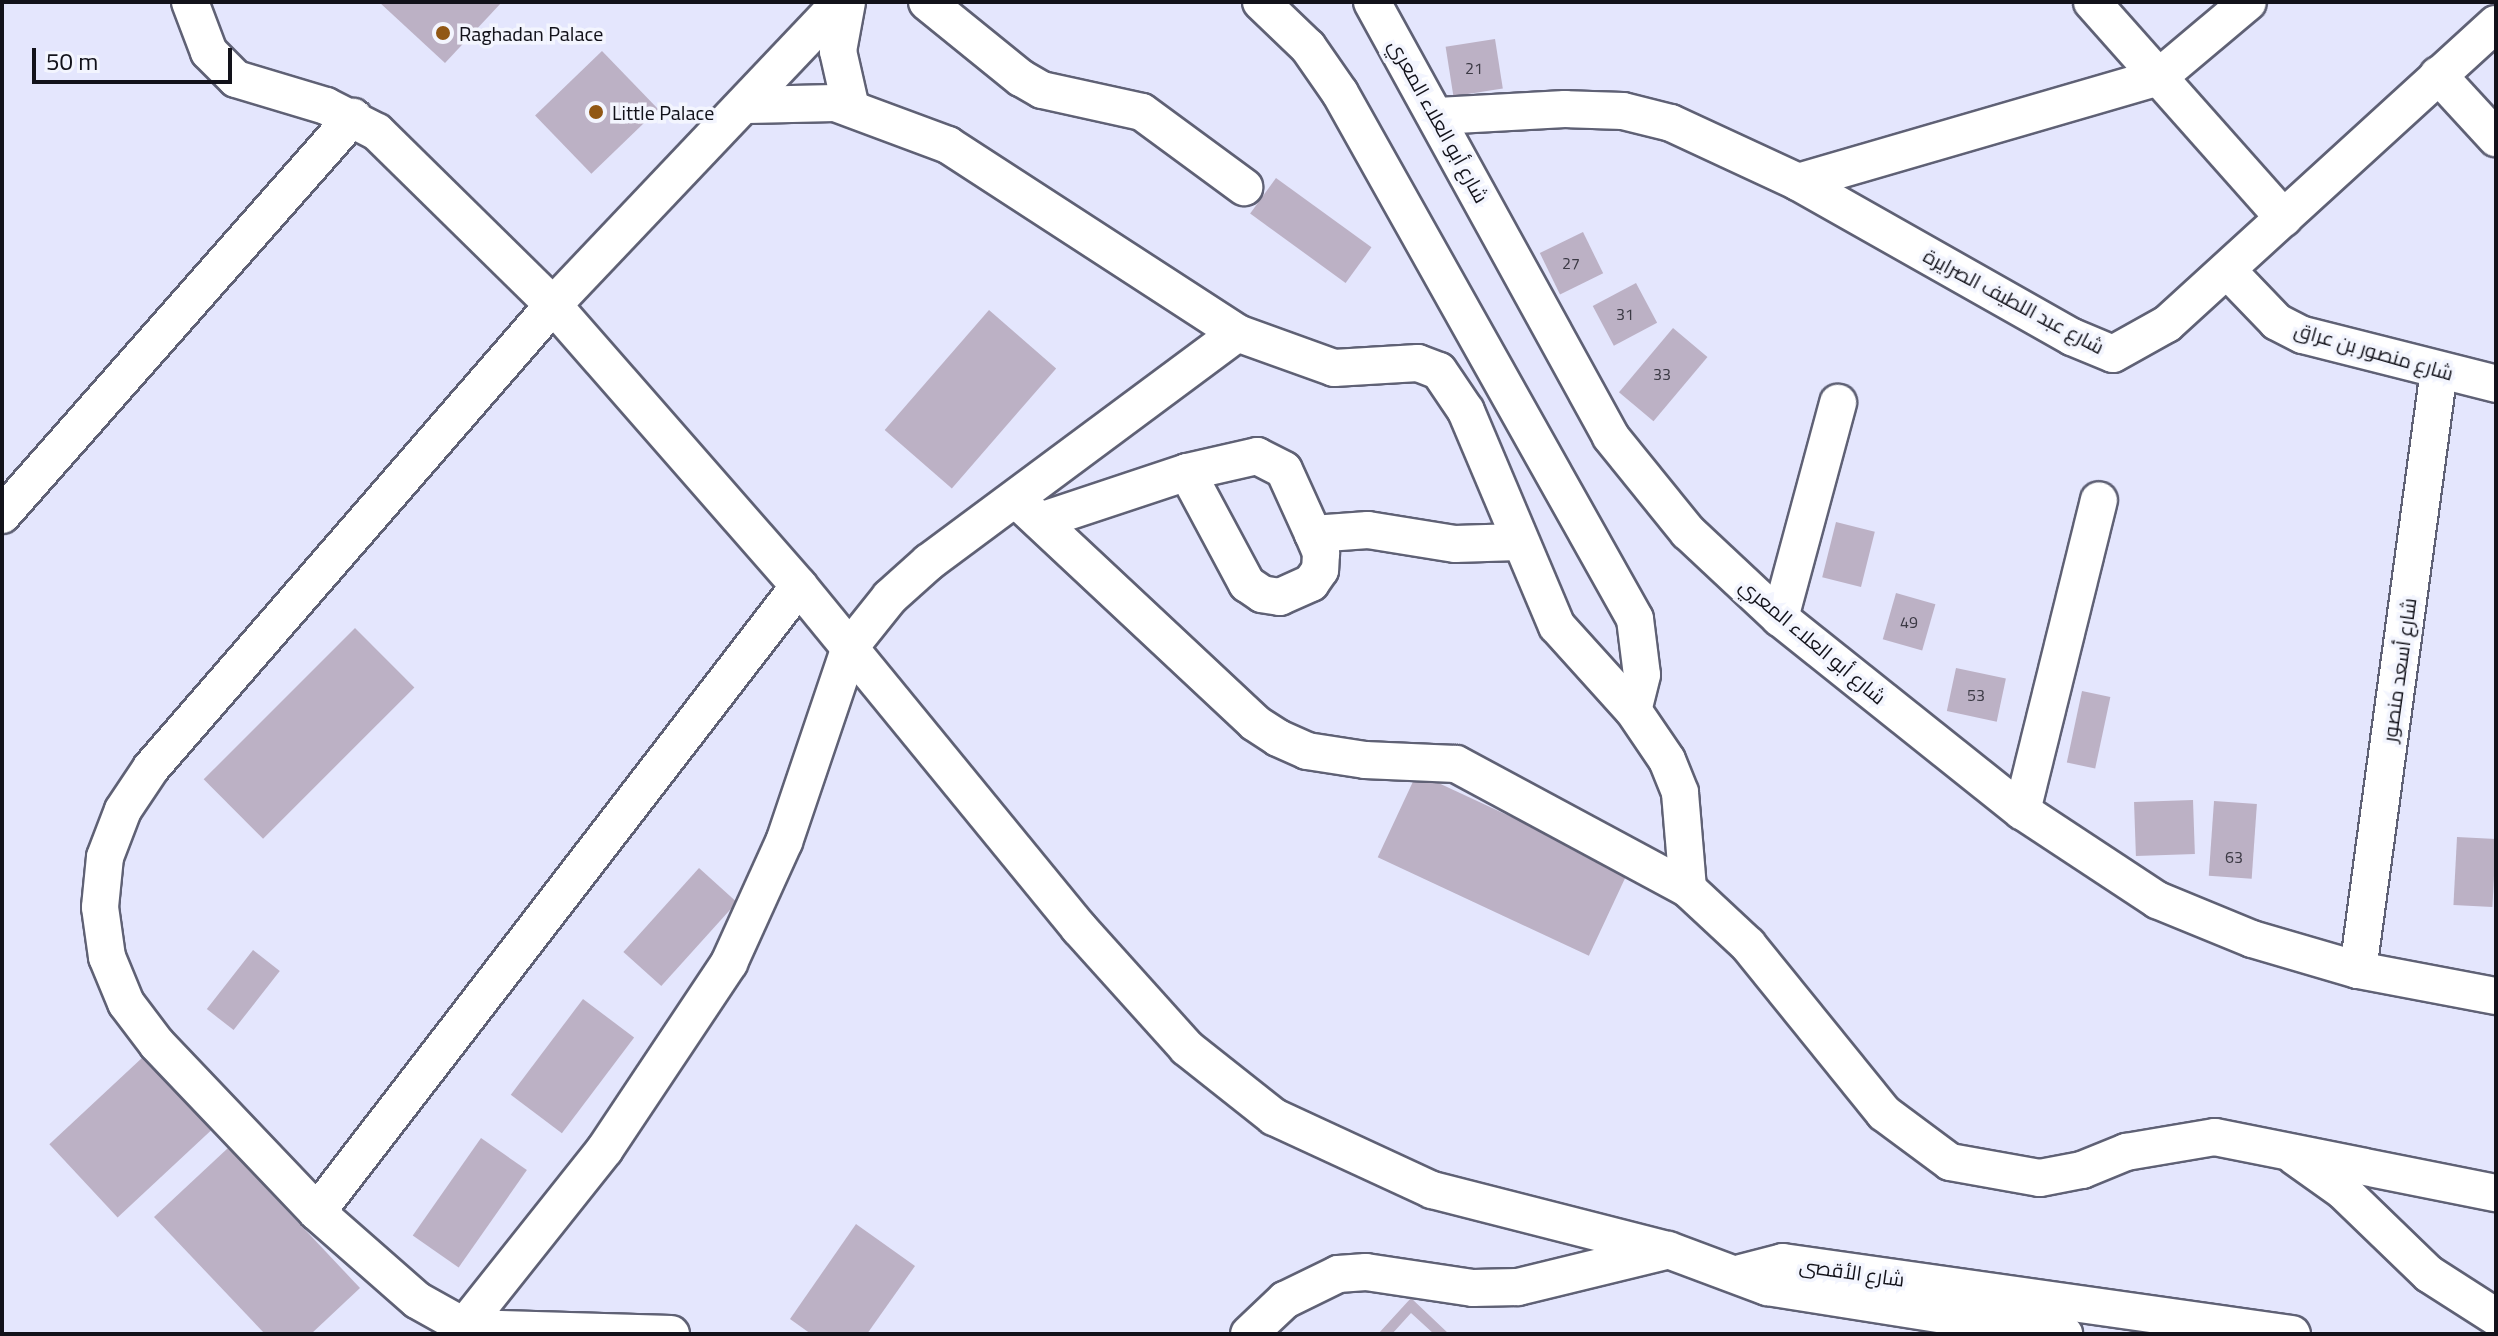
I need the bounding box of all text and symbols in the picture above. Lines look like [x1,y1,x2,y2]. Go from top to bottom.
place label: Raghadan Palace [459,21,603,45]
marker: Raghadan Palace [434,24,452,42]
scale bar [36,32,236,82]
street label: شارع أبو العلاء المعري [1384,35,1494,207]
text: 50 m [46,39,98,84]
house number: 21 [1465,58,1483,78]
place label: Little Palace [612,100,714,124]
marker: Little Palace [587,103,605,121]
street label: شارع عبد اللطيف الصرايرة [1920,243,2108,359]
house number: 27 [1562,253,1580,273]
house number: 31 [1616,304,1634,324]
street label: شارع منصور بن عراق [2292,317,2456,385]
house number: 33 [1653,364,1671,384]
street label: شارع أبو العلاء المعري [1735,573,1891,709]
street label: شارع أسعد منصور [2377,596,2421,744]
house number: 49 [1900,612,1918,632]
house number: 53 [1967,685,1985,705]
house number: 63 [2225,847,2243,867]
street label: شارع الأقصى [1798,1253,1906,1291]

